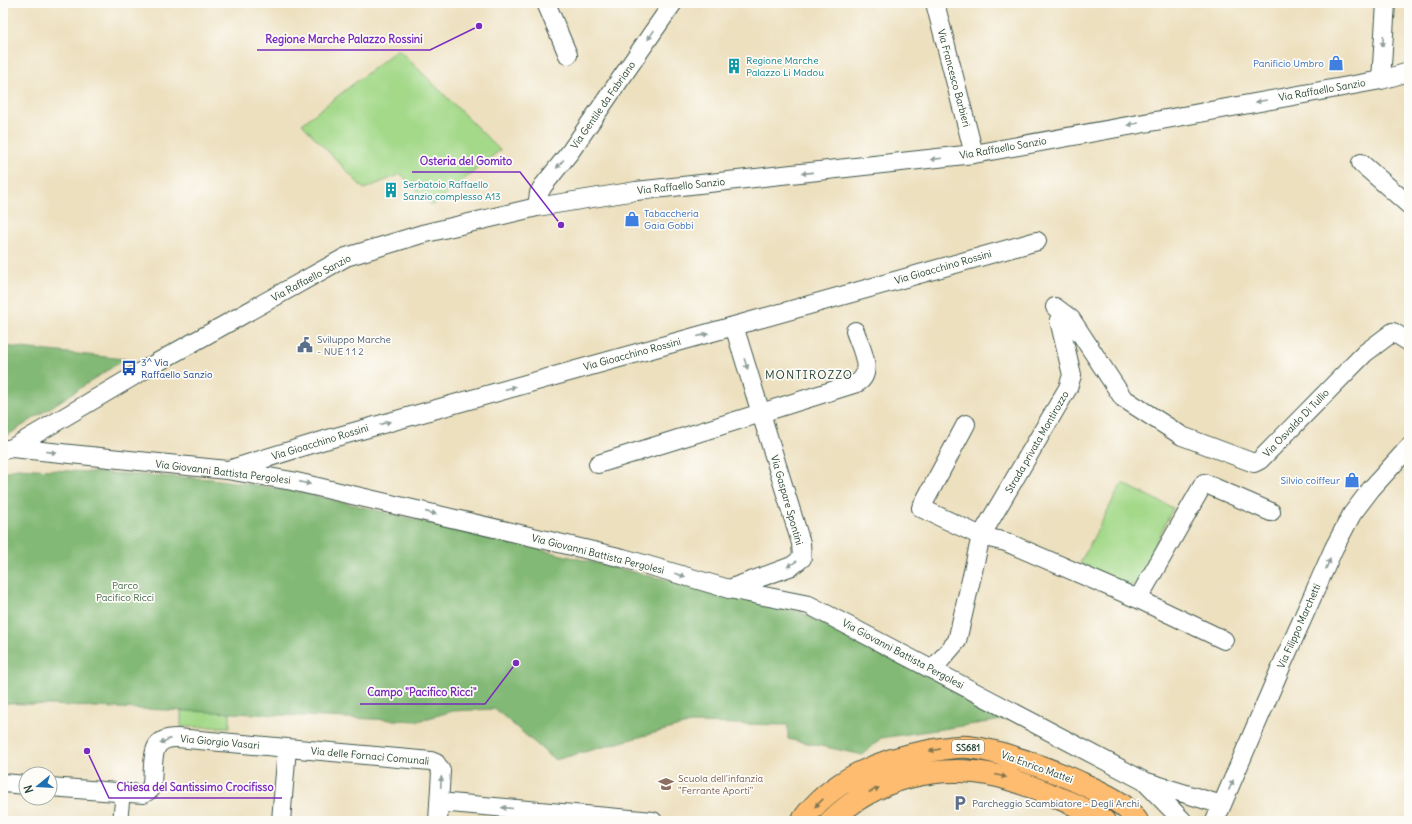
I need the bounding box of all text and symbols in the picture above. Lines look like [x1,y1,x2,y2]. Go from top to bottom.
callout: Regione Marche Palazzo Rossini [257,27,430,50]
street label: Via Francesco Barbieri [935,28,973,128]
one-way arrow [647,30,655,41]
text: Regione Marche Palazzo Rossini [265,32,423,47]
one-way arrow [1379,35,1386,47]
place label: Regione Marche Palazzo Li Madou [746,54,824,79]
shop icon: Panificio Umbro [1327,54,1345,72]
building icon: Regione Marche Palazzo Li Madou [725,57,743,75]
place label: Panificio Umbro [1253,57,1324,70]
street label: Via Gentile da Fabriano [568,58,638,151]
street label: Via Raffaello Sanzio [1277,76,1367,104]
one-way arrow [1255,98,1267,104]
one-way arrow [1127,122,1139,128]
street label: Via Raffaello Sanzio [958,134,1048,162]
callout: Osteria del Gomito [412,149,520,172]
text: Osteria del Gomito [420,154,512,168]
one-way arrow [930,156,942,162]
one-way arrow [555,159,564,170]
one-way arrow [801,170,813,176]
street label: Via Raffaello Sanzio [636,175,726,197]
place label: Serbatoio Raffaello Sanzio complesso A13 [403,178,501,203]
building icon: Serbatoio Raffaello Sanzio complesso A13 [382,181,400,199]
place label: Tabaccheria Gaia Gobbi [644,207,699,232]
shop icon: Tabaccheria Gaia Gobbi [623,210,641,228]
street label: Via Gioacchino Rossini [893,247,993,287]
street label: Via Raffaello Sanzio [269,251,353,304]
one-way arrow [697,332,709,338]
place label: Sviluppo Marche - NUE 1 1 2 [317,333,391,358]
street label: Via Gioacchino Rossini [582,335,682,373]
public building icon: Sviluppo Marche - NUE 1 1 2 [296,336,314,354]
place label: 3^ Via Raffaello Sanzio [141,356,213,381]
one-way arrow [743,358,749,370]
bus stop icon: 3^ Via Raffaello Sanzio [120,359,138,377]
district label: MONTIROZZO [765,367,853,382]
one-way arrow [505,385,517,391]
street label: Via Osvaldo Di Tullio [1260,386,1332,460]
street label: Strada privata Montirozzo [1002,388,1072,495]
one-way arrow [380,420,392,426]
street label: Via Gioacchino Rossini [270,421,370,463]
one-way arrow [45,449,57,455]
street label: Via Gaspare Spontini [768,453,806,547]
street label: Via Giovanni Battista Pergolesi [155,457,291,487]
shop icon: Silvio coiffeur [1343,471,1361,489]
place label: Silvio coiffeur [1280,474,1340,487]
one-way arrow [298,481,311,487]
one-way arrow [425,511,437,517]
street label: Via Giovanni Battista Pergolesi [530,531,666,577]
one-way arrow [1325,557,1331,569]
one-way arrow [786,561,798,568]
one-way arrow [674,572,686,578]
park label: Parco Pacifico Ricci [96,579,154,604]
street label: Via Filippo Marchetti [1274,582,1324,670]
street label: Via Giovanni Battista Pergolesi [840,616,966,692]
callout: Campo "Pacifico Ricci" [360,681,485,704]
text: Campo "Pacifico Ricci" [367,685,477,700]
street label: Via Giorgio Vasari [180,732,260,752]
one-way arrow [159,738,171,744]
road number: SS681 [952,740,984,754]
street label: Via delle Fornaci Comunali [310,744,430,768]
one-way arrow [929,747,941,753]
street label: Via Enrico Mattei [999,748,1075,786]
north arrow [18,766,58,806]
place label: Scuola dell'infanzia "Ferrante Aporti" [678,772,764,797]
one-way arrow [994,774,1007,780]
callout: Chiesa del Santissimo Crocifisso [109,775,282,798]
school or university icon: Scuola dell'infanzia "Ferrante Aporti" [657,775,675,793]
one-way arrow [437,776,444,788]
one-way arrow [1228,779,1234,791]
text: Chiesa del Santissimo Crocifisso [116,780,274,794]
text: N [21,783,36,795]
one-way arrow [868,787,880,793]
parking icon: Parcheggio Scambiatore - Degli Archi [951,794,969,812]
place label: Parcheggio Scambiatore - Degli Archi [972,797,1139,810]
one-way arrow [813,798,824,807]
one-way arrow [501,805,513,811]

